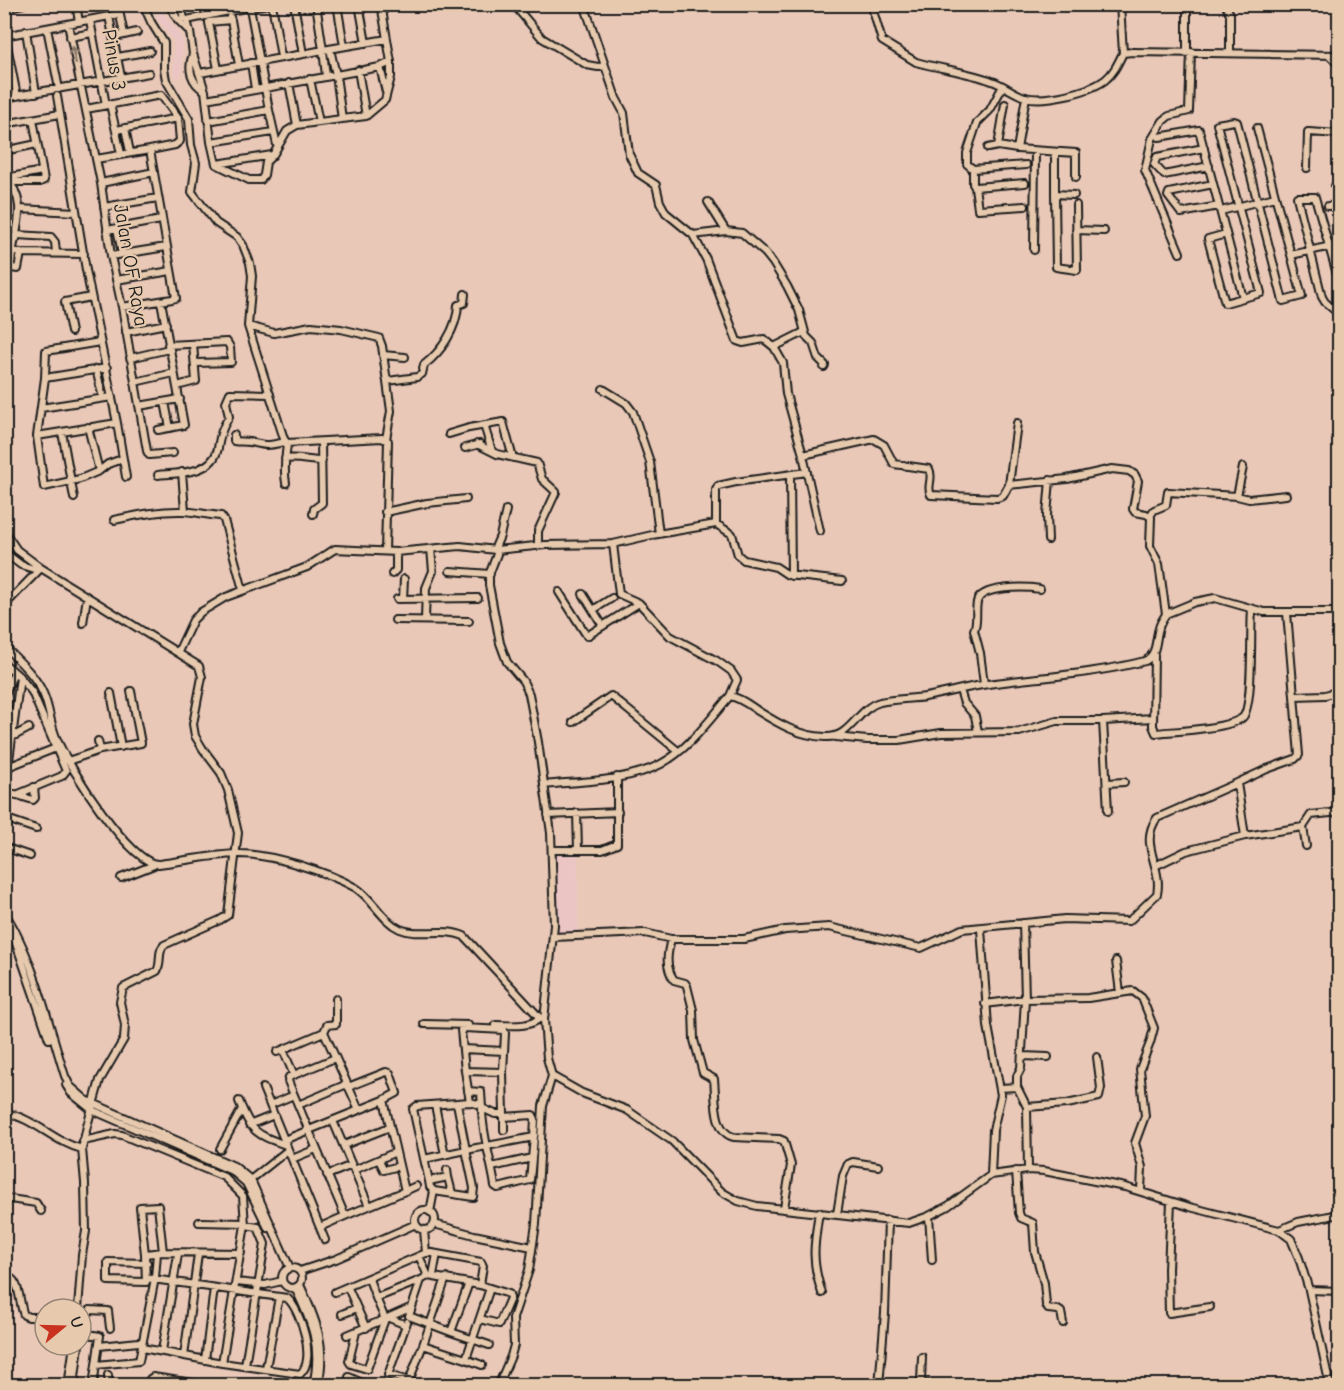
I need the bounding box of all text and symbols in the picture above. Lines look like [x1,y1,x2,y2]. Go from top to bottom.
street label: Pinus 3 [97,27,131,93]
one-way arrow [68,45,79,65]
street label: Jalan OF Raya [109,202,153,328]
north arrow [33,1297,93,1357]
text: U [66,1314,86,1330]

